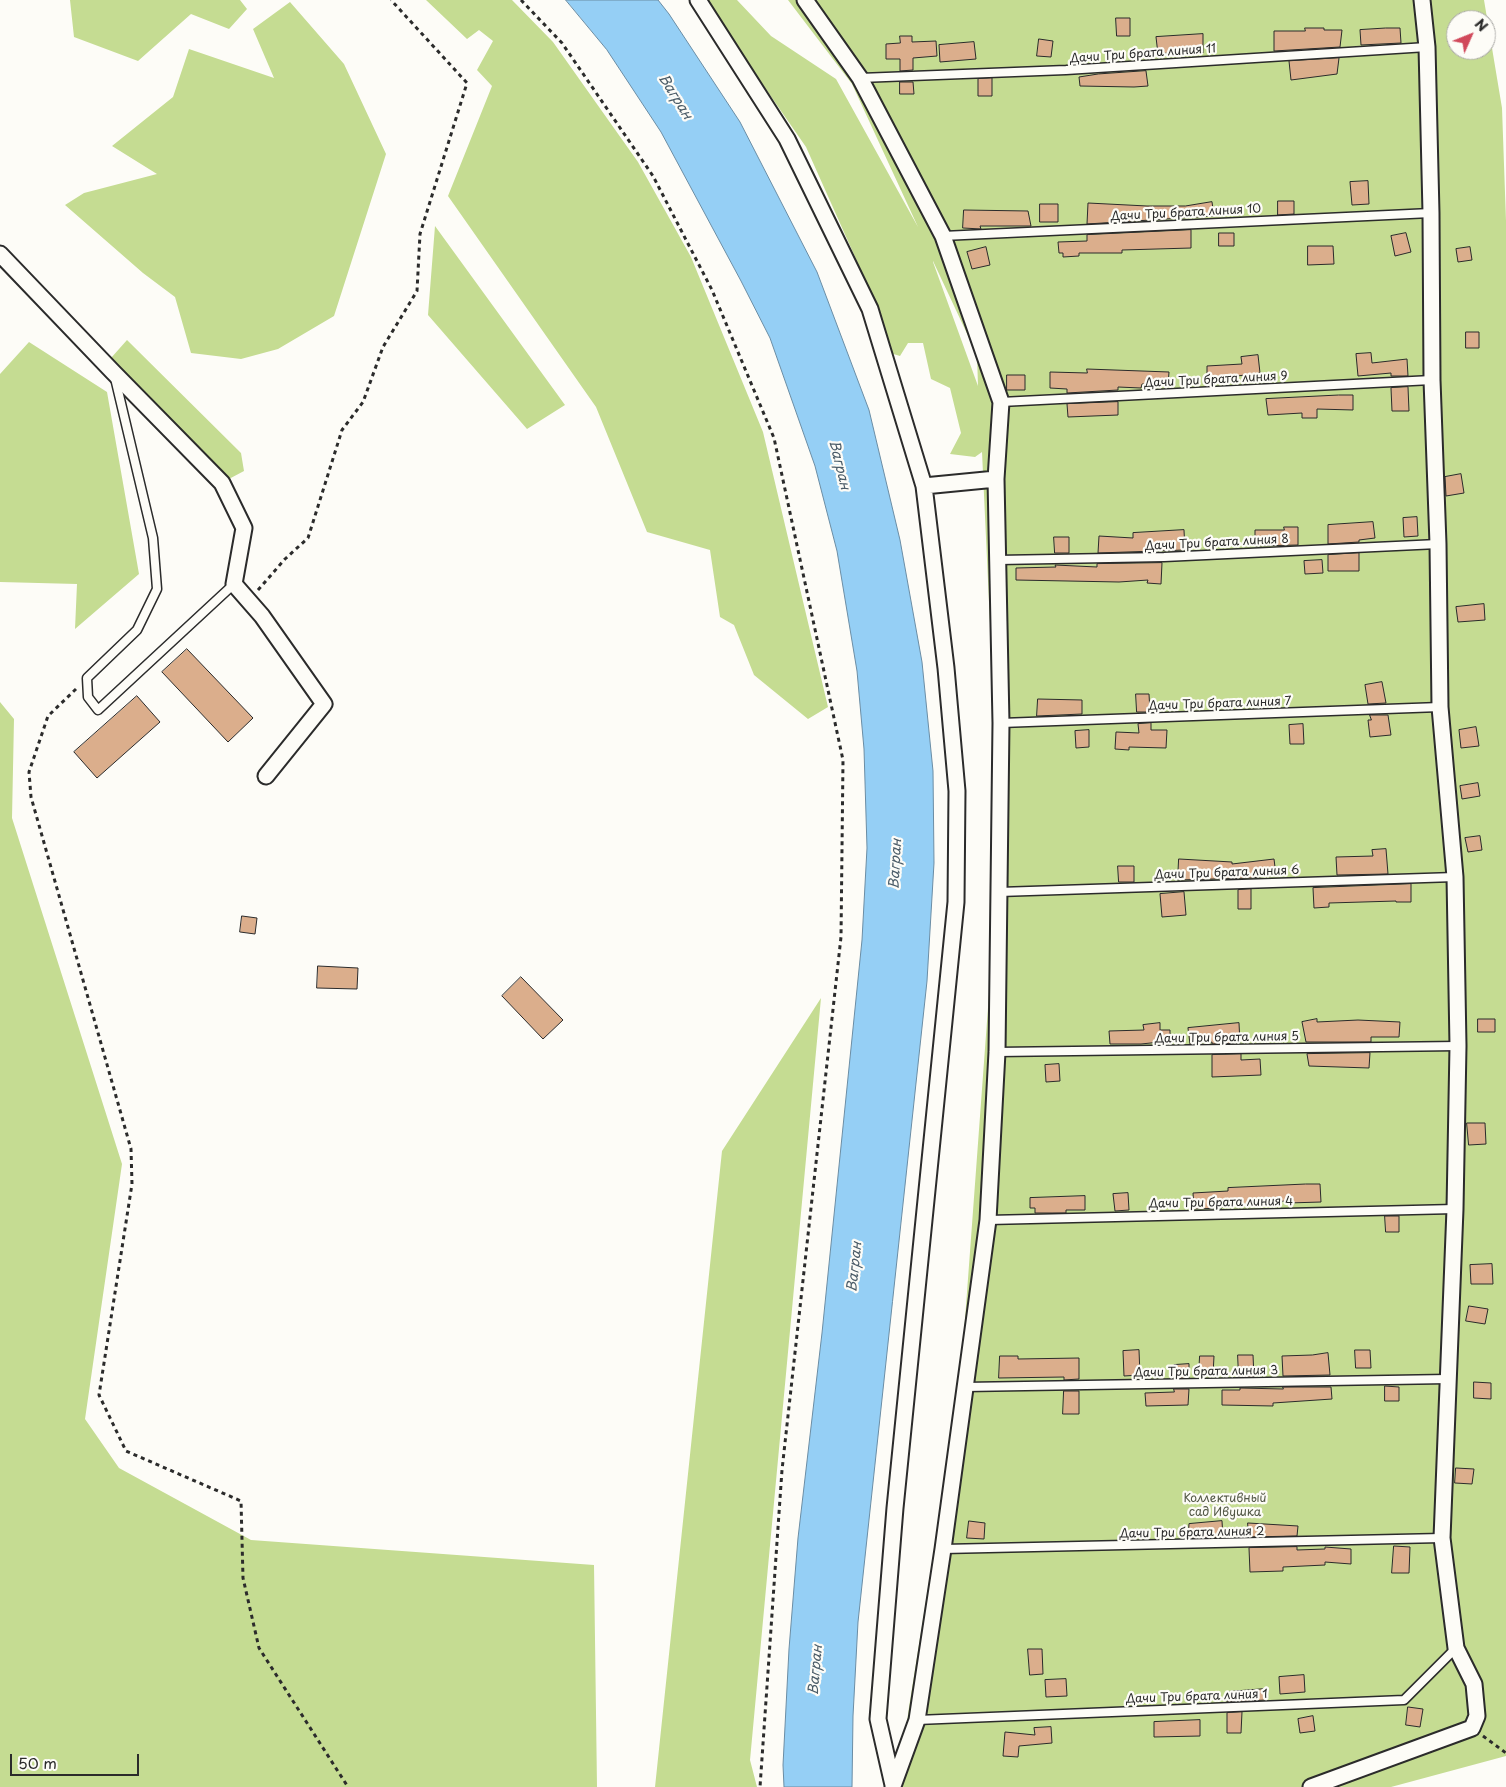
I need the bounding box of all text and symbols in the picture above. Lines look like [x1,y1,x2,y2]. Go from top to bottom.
north arrow [1446,10,1496,60]
text: N [1470,14,1493,36]
street label: Дачи Три брата линия 11 [1069,42,1217,66]
water label: Вагран [655,71,695,123]
street label: Дачи Три брата линия 10 [1110,202,1262,224]
street label: Дачи Три брата линия 9 [1144,369,1288,391]
water label: Вагран [825,438,853,492]
street label: Дачи Три брата линия 8 [1145,532,1289,554]
street label: Дачи Три брата линия 7 [1148,694,1292,714]
water label: Вагран [886,838,906,890]
street label: Дачи Три брата линия 6 [1154,863,1300,883]
street label: Дачи Три брата линия 5 [1155,1030,1299,1046]
street label: Дачи Три брата линия 4 [1149,1195,1293,1211]
water label: Вагран [844,1241,866,1293]
street label: Дачи Три брата линия 3 [1134,1364,1278,1380]
park label: Коллективный сад Ивушка [1183,1492,1267,1520]
street label: Дачи Три брата линия 2 [1119,1525,1265,1541]
water label: Вагран [805,1644,827,1696]
street label: Дачи Три брата линия 1 [1126,1687,1268,1707]
scale bar [12,1744,141,1776]
text: 50 m [18,1751,57,1774]

